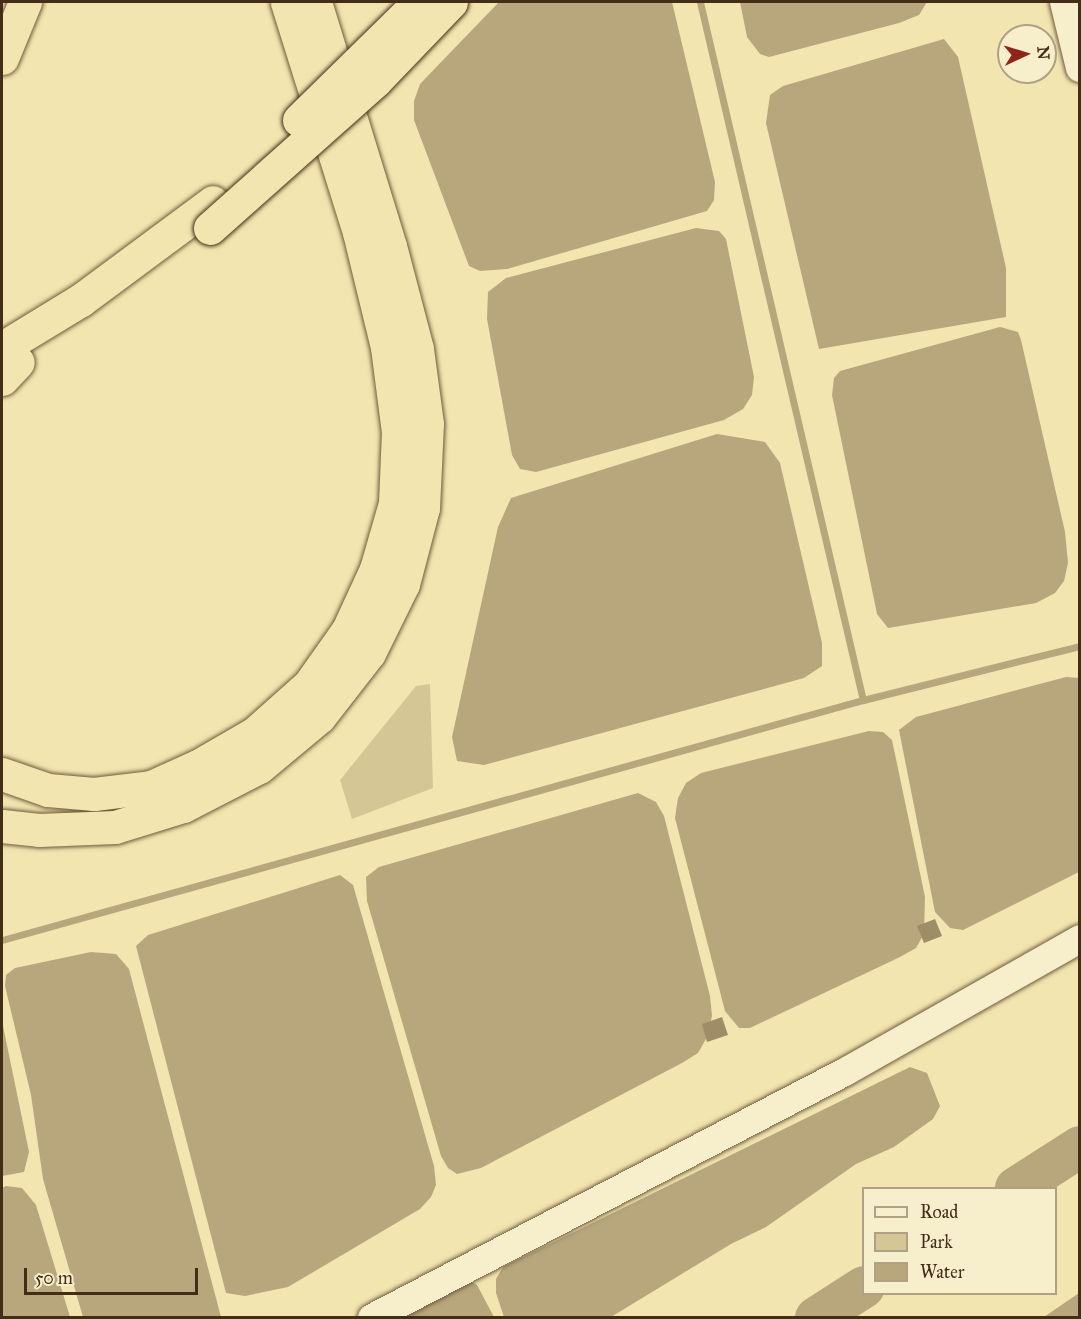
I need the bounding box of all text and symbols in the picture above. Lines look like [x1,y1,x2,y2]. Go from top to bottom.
north arrow [997,24,1057,84]
text: N [1034,45,1053,60]
legend [862,1187,1057,1295]
text: Road [920,1201,958,1223]
text: Park [920,1231,953,1253]
scale bar [27,1256,201,1294]
text: Water [920,1261,964,1283]
text: 50 m [35,1267,73,1289]

